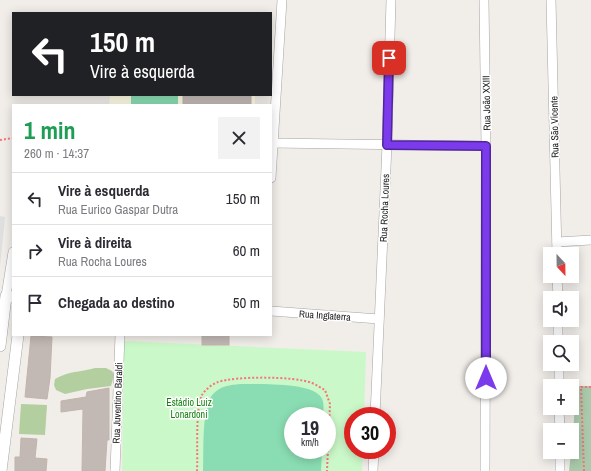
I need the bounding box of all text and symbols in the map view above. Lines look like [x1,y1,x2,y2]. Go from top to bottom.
text: 150 m [90,23,155,61]
icon: left [24,28,76,80]
pin [372,41,406,75]
icon: arrive [378,47,400,69]
text: Vire à esquerda [90,59,195,84]
street label: Rua João XXIII [480,75,493,131]
street label: Rua São Vicente [547,96,562,158]
text: 1 min [24,114,75,146]
button: close [218,117,260,159]
text: 260 m · 14:37 [24,145,89,162]
street label: Rua Rocha Loures [377,174,392,242]
text: Vire à esquerda [58,180,149,201]
icon: left [24,188,46,210]
text: 150 m [226,188,260,209]
text: Rua Eurico Gaspar Dutra [58,201,178,218]
text: Vire à direita [58,232,132,253]
icon: right [24,240,46,262]
text: 60 m [233,240,260,261]
north arrow [543,247,579,283]
map controls [543,247,579,459]
text: Rua Rocha Loures [58,253,147,270]
button: sound [543,291,579,327]
icon: arrive [24,292,46,314]
text: Chegada ao destino [58,292,175,313]
text: 50 m [233,292,260,313]
street label: Rua Inglaterra [299,307,352,324]
button: search [543,335,579,371]
position arrow [465,357,507,399]
street label: Rua Juventino Baraldi [110,362,125,444]
button: + [543,379,579,415]
park label: Estádio Luiz Lonardoni [166,396,212,421]
speed limit sign: 30 [344,407,396,459]
text: 19 [301,414,319,441]
button: − [543,423,579,459]
text: km/h [301,436,319,449]

